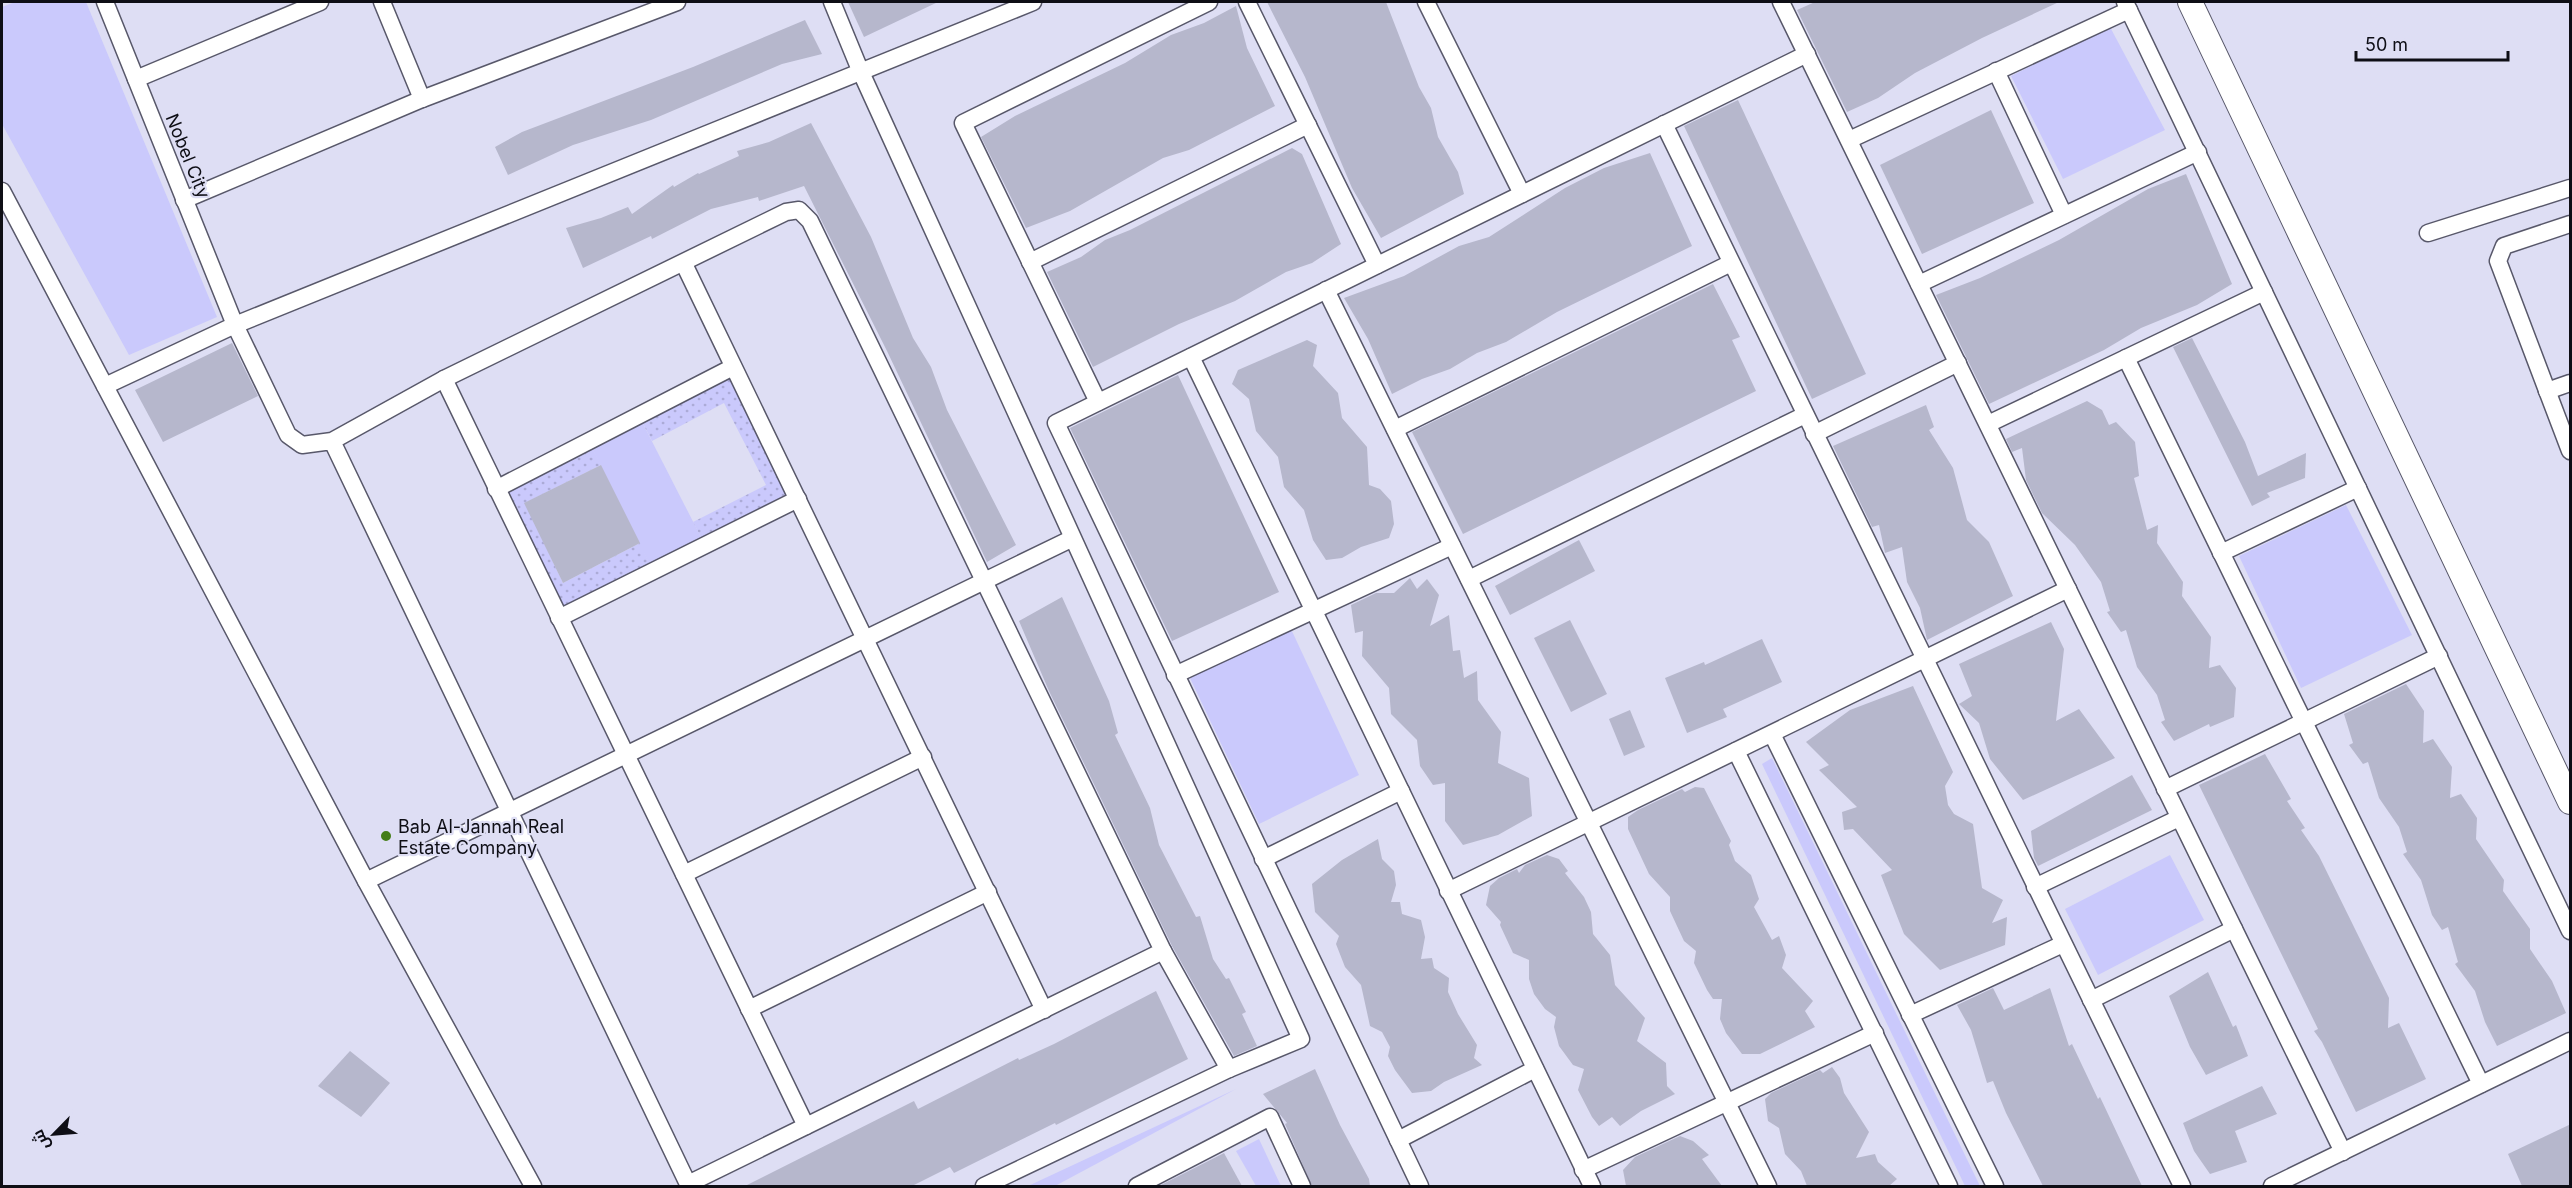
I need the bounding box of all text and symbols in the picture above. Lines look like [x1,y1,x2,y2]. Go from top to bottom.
scale bar [2356,24,2508,62]
text: 50 m [2365,34,2408,55]
street label: Nobel City [162,111,214,201]
place label: Bab Al-Jannah Real Estate Company [398,816,564,858]
marker: Bab Al-Jannah Real Estate Company [379,829,393,843]
north arrow [24,1104,84,1164]
text: ش [27,1127,54,1154]

